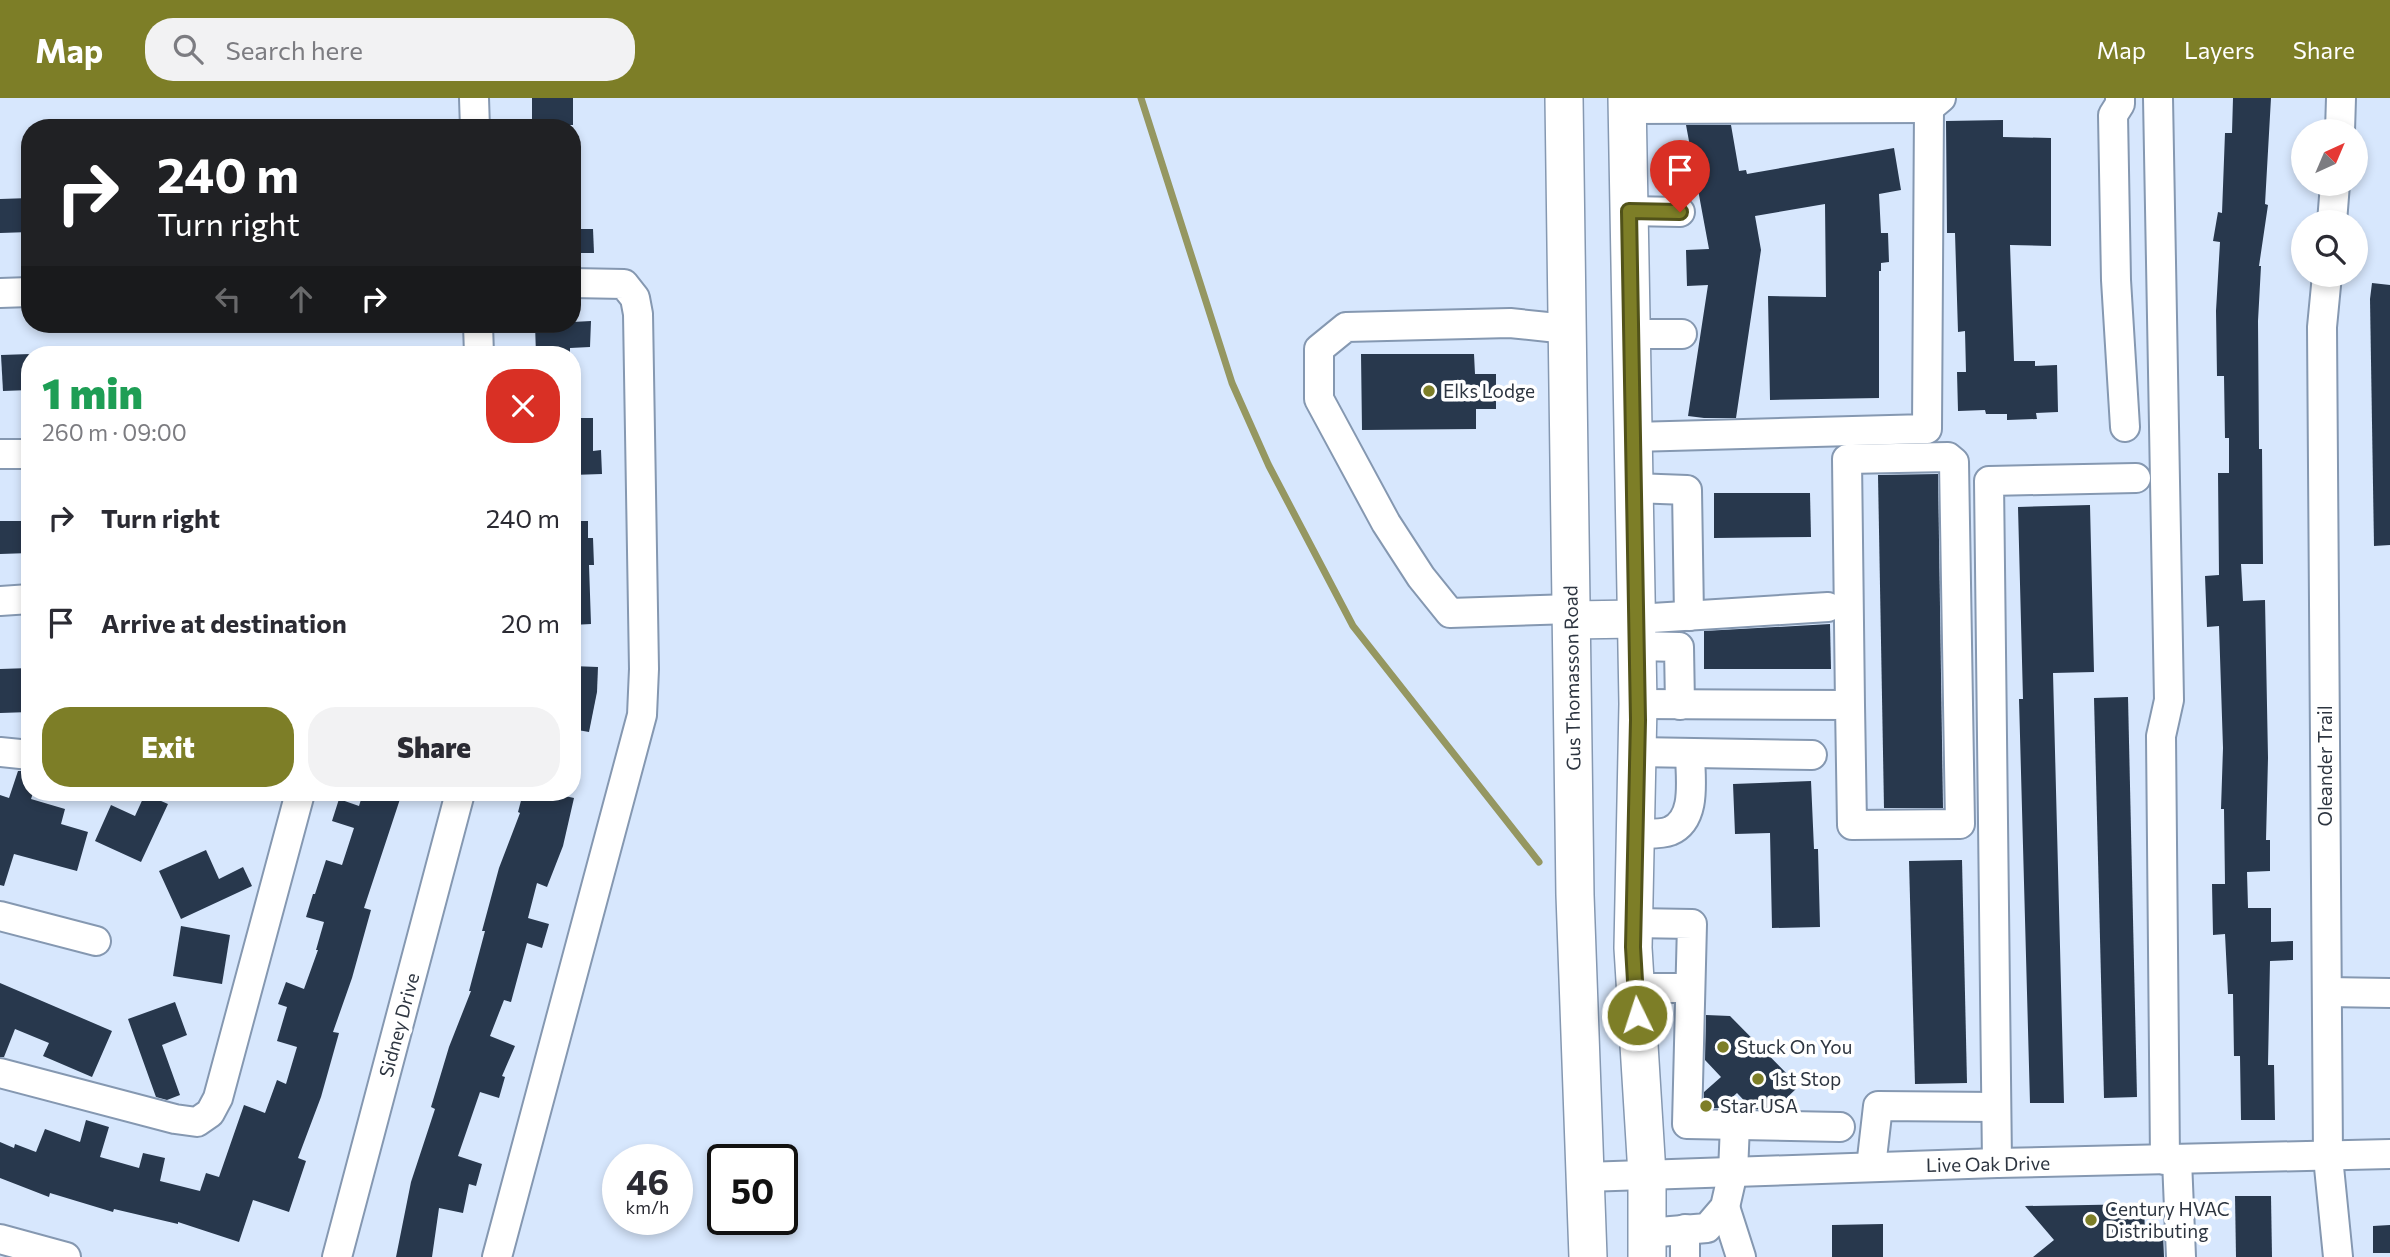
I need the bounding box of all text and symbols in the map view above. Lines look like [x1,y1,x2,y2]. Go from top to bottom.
search box [145,18,635,81]
text: Map [35,29,103,70]
icon: search [169,30,207,68]
text: Search here [225,34,363,65]
text: Map [2097,35,2146,64]
text: Layers [2184,35,2255,64]
text: Share [2293,35,2355,64]
north arrow [2291,119,2368,196]
map controls [2291,119,2368,287]
pin [1650,140,1710,212]
text: 240 m [157,143,299,203]
icon: right [42,147,133,238]
icon: arrive [1661,151,1699,189]
text: Turn right [157,203,300,243]
button: search [2291,210,2368,287]
icon: left [209,280,247,318]
icon: ahead [282,280,320,318]
icon: right [355,280,393,318]
text: 1 min [42,366,143,418]
button: close [486,369,560,443]
place label: Elks Lodge [1443,379,1535,402]
marker: Elks Lodge [1421,383,1437,399]
text: 260 m · 09:00 [42,418,187,446]
icon: right [42,499,80,537]
text: Turn right [101,502,220,533]
text: 240 m [486,502,560,533]
street label: Gus Thomasson Road [1558,585,1585,771]
icon: arrive [42,604,80,642]
text: Arrive at destination [101,607,347,638]
text: 20 m [501,607,560,638]
street label: Oleander Trail [2313,705,2336,827]
button: Exit [42,707,294,787]
button: Share [308,707,560,787]
street label: Sidney Drive [374,970,423,1080]
position arrow [1600,978,1674,1052]
place label: Stuck On You [1737,1035,1852,1058]
marker: Stuck On You [1715,1039,1731,1055]
place label: 1st Stop [1772,1067,1841,1090]
marker: 1st Stop [1750,1071,1766,1087]
place label: Star USA [1720,1094,1798,1117]
marker: Star USA [1698,1098,1714,1114]
speed limit sign: 50 [707,1144,798,1235]
street label: Live Oak Drive [1926,1151,2050,1176]
text: 46 [626,1159,669,1202]
text: km/h [626,1196,669,1218]
place label: Century HVAC Distributing [2105,1197,2230,1242]
marker: Century HVAC Distributing [2083,1212,2099,1228]

